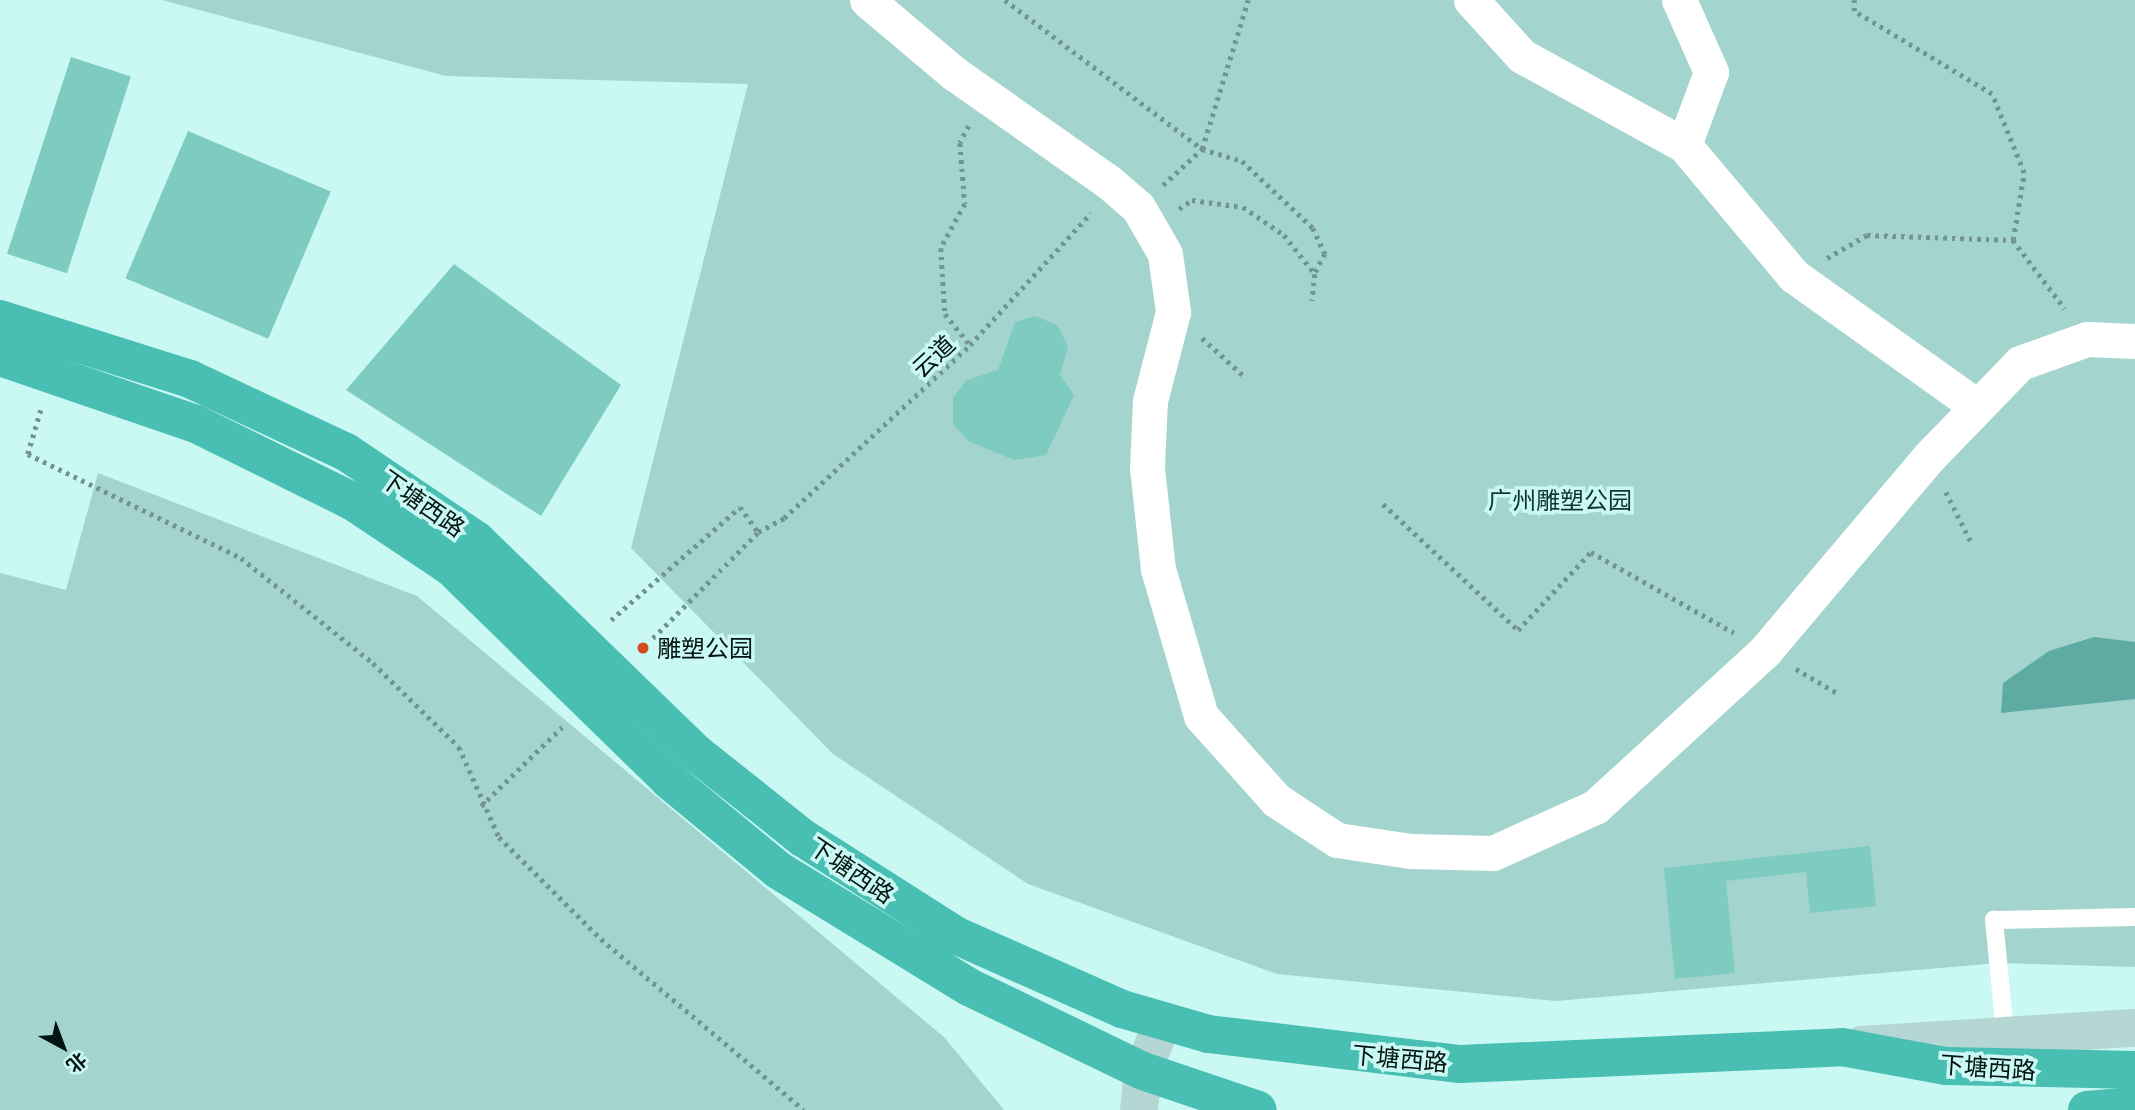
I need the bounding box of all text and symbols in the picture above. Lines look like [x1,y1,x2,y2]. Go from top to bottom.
street label: 云道 [906,329,960,383]
street label: 下塘西路 [375,464,471,542]
park label: 广州雕塑公园 [1488,486,1632,514]
place label: 雕塑公园 [657,634,753,662]
marker: 雕塑公园 [635,640,651,656]
street label: 下塘西路 [804,831,900,909]
north arrow [28,1012,98,1082]
street label: 下塘西路 [1351,1039,1449,1077]
text: 北 [62,1048,92,1078]
street label: 下塘西路 [1939,1049,2037,1085]

